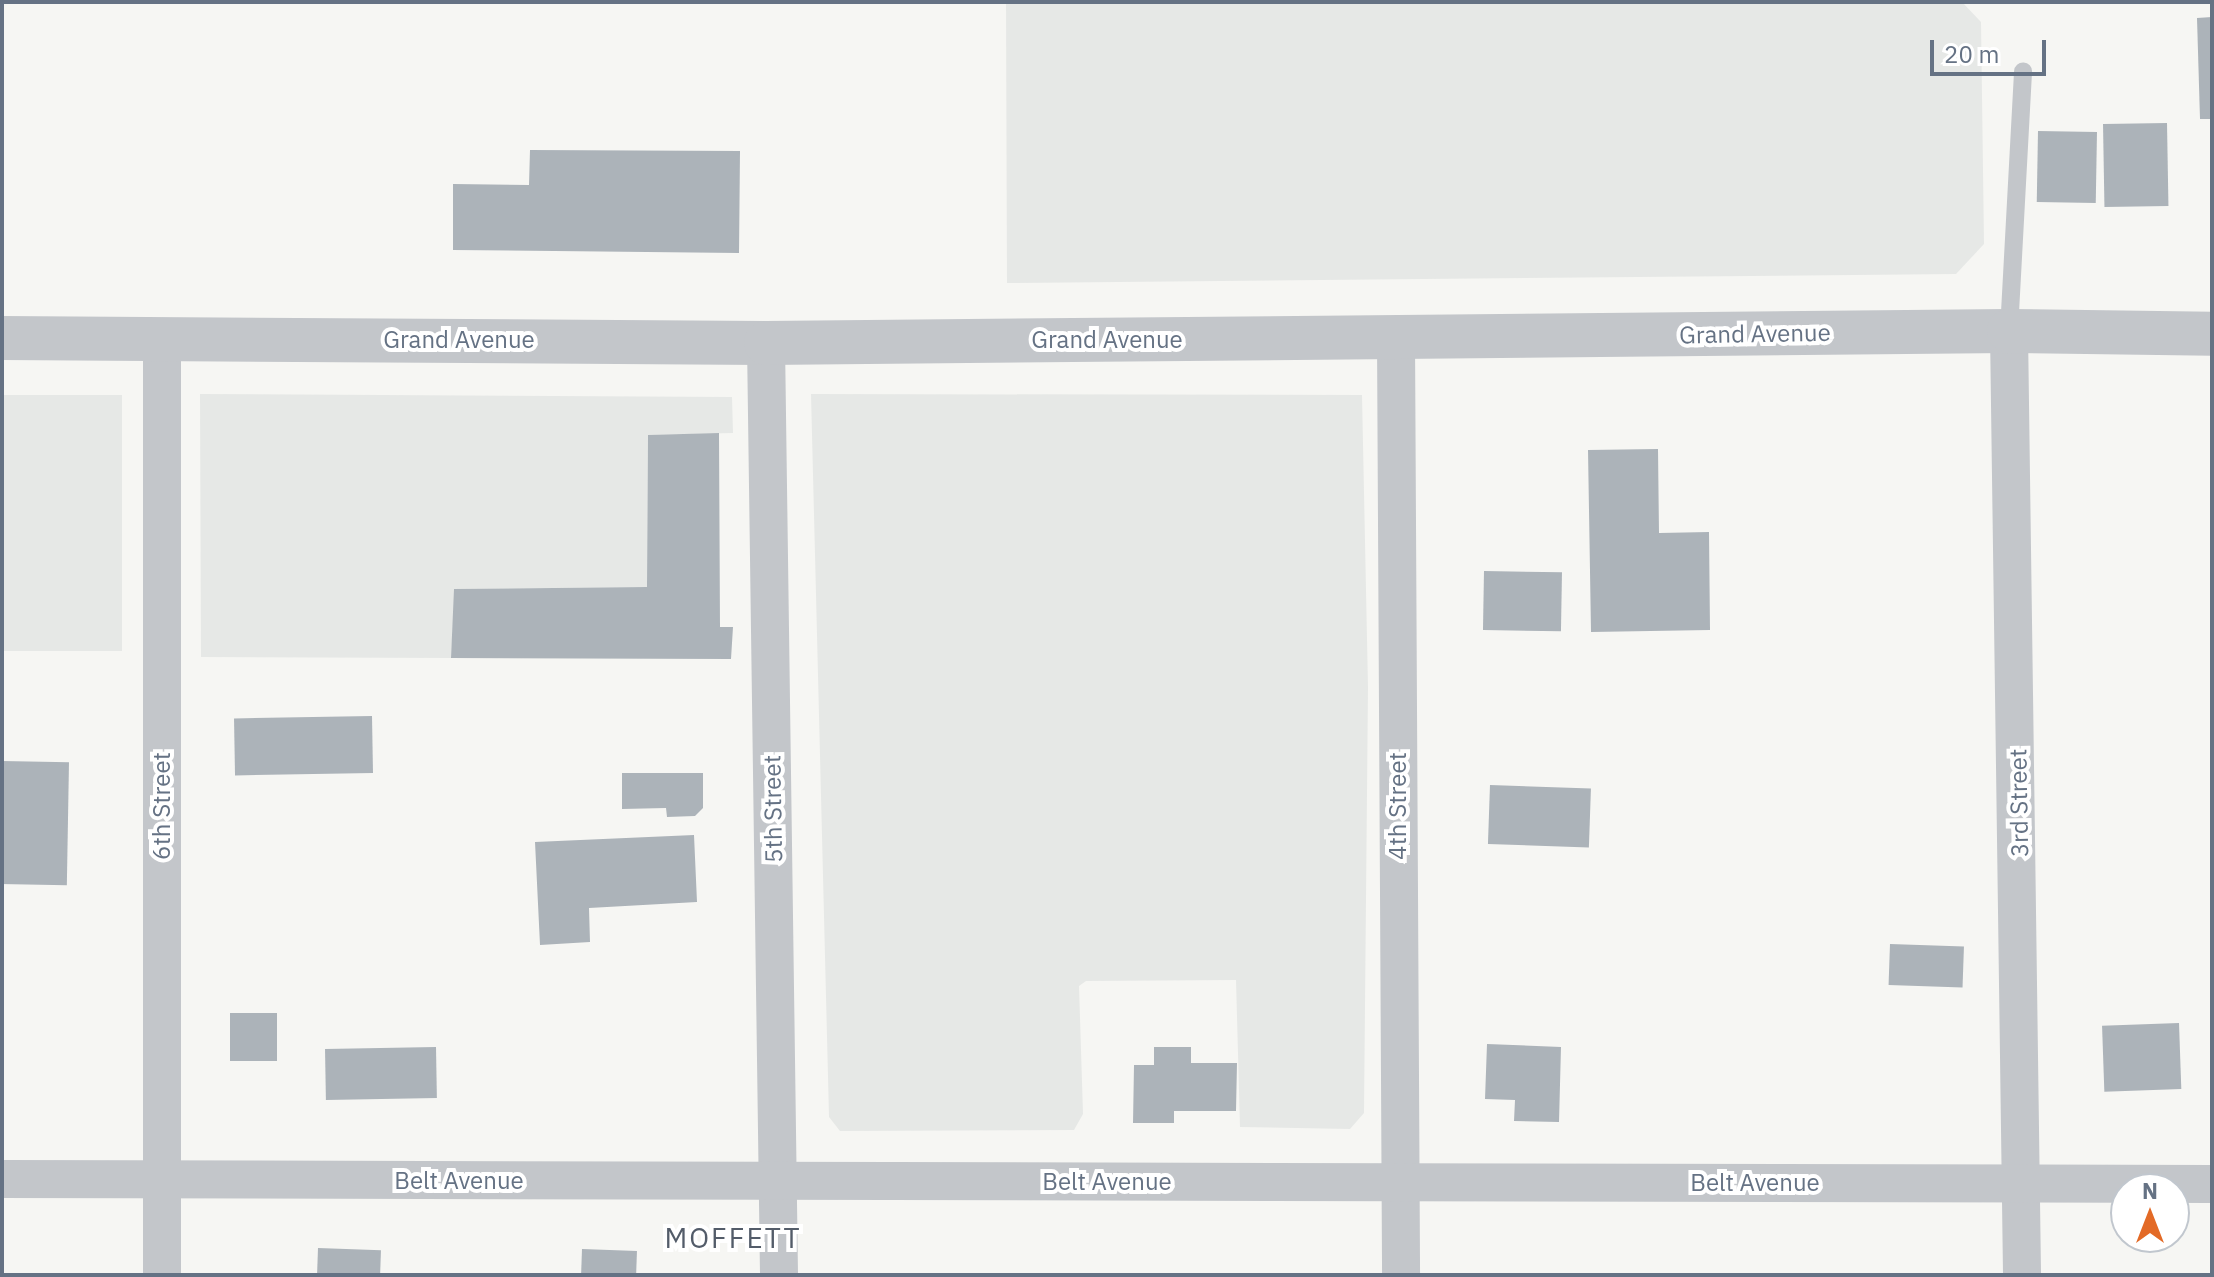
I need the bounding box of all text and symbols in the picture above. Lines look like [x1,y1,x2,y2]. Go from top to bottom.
scale bar [1934,24,2050,74]
text: 20 m [1944,38,1999,70]
street label: Grand Avenue [1679,318,1831,350]
street label: Grand Avenue [383,326,535,354]
street label: Grand Avenue [1031,326,1183,354]
street label: 3rd Street [2004,749,2034,857]
street label: 6th Street [148,752,176,860]
street label: 4th Street [1384,752,1412,860]
street label: 5th Street [758,755,788,863]
street label: Belt Avenue [394,1167,524,1195]
street label: Belt Avenue [1042,1168,1172,1196]
street label: Belt Avenue [1690,1169,1820,1197]
north arrow [2110,1173,2190,1253]
text: N [2142,1176,2158,1205]
district label: MOFFETT [665,1221,801,1255]

